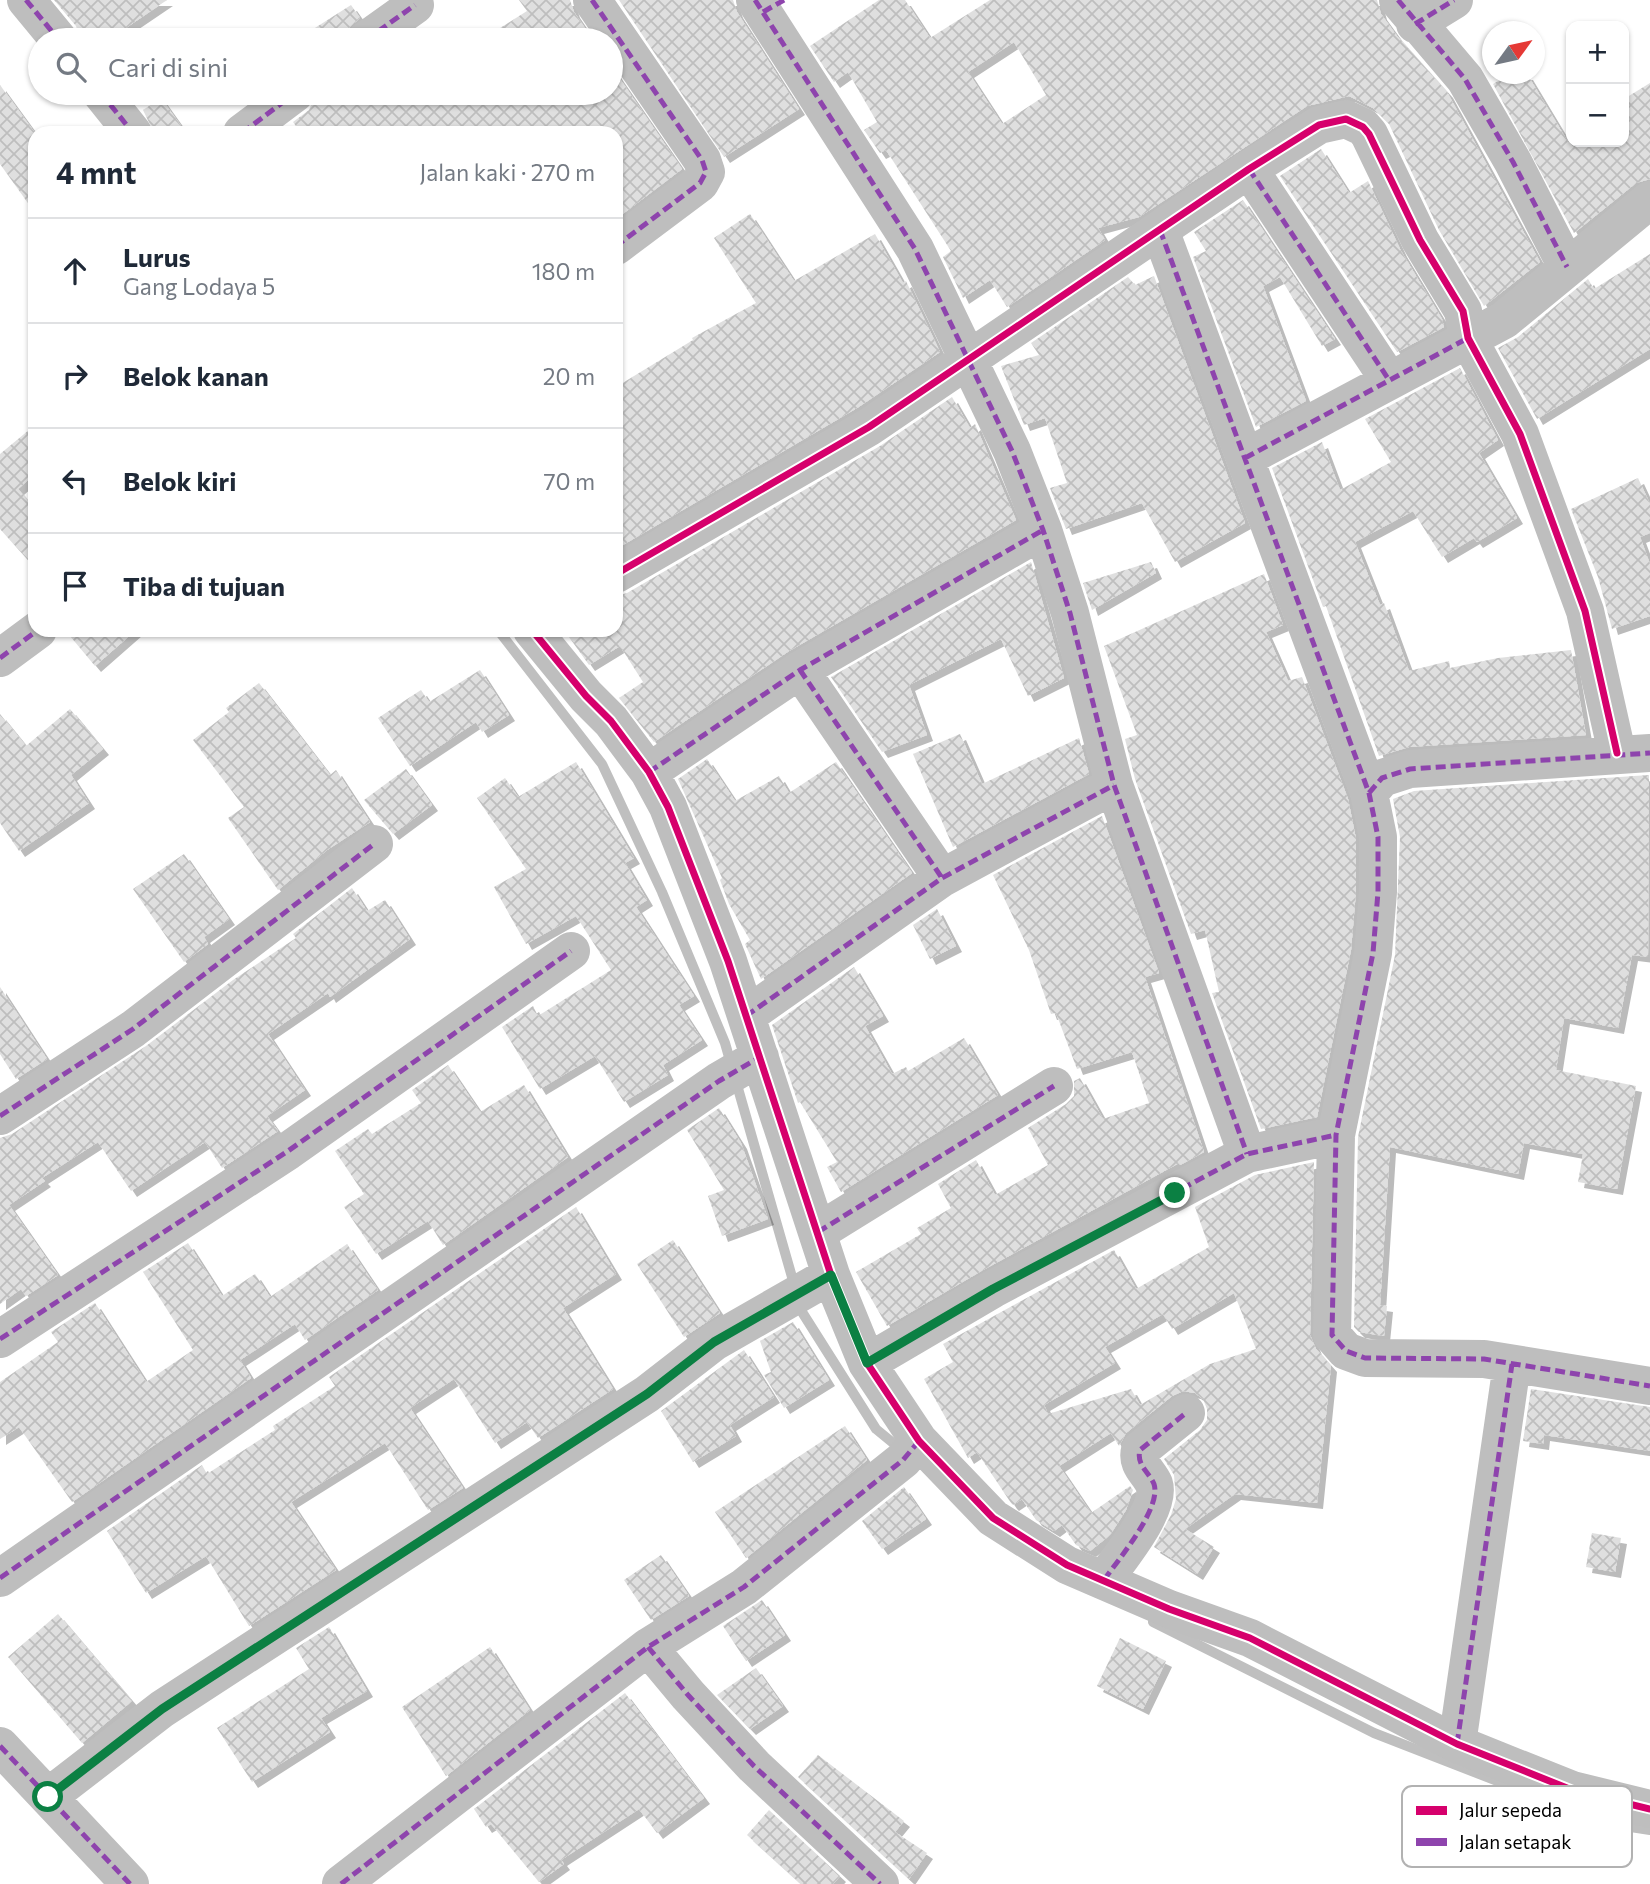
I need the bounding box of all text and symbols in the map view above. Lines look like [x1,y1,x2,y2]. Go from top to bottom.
north arrow [1482,21,1545,84]
map controls [1566,21,1629,147]
button: + [1566,21,1629,84]
search box [28,28,623,105]
icon: search [52,48,90,86]
text: Cari di sini [108,51,228,82]
button: − [1566,84,1629,147]
text: 4 mnt [56,153,136,190]
text: Jalan kaki · 270 m [419,158,595,186]
text: Lurus [123,241,191,272]
icon: ahead [56,252,94,290]
text: 180 m [532,257,595,285]
text: Gang Lodaya 5 [123,272,275,300]
icon: right [56,357,94,395]
text: Belok kanan [123,360,269,391]
text: 20 m [543,362,595,390]
icon: left [56,462,94,500]
text: Belok kiri [123,465,237,496]
text: 70 m [543,467,595,495]
icon: arrive [56,567,94,605]
text: Tiba di tujuan [123,570,285,601]
route end [1159,1177,1190,1208]
route start [32,1781,63,1812]
legend [1402,1786,1632,1867]
text: Jalur sepeda [1459,1798,1562,1821]
text: Jalan setapak [1459,1830,1572,1853]

